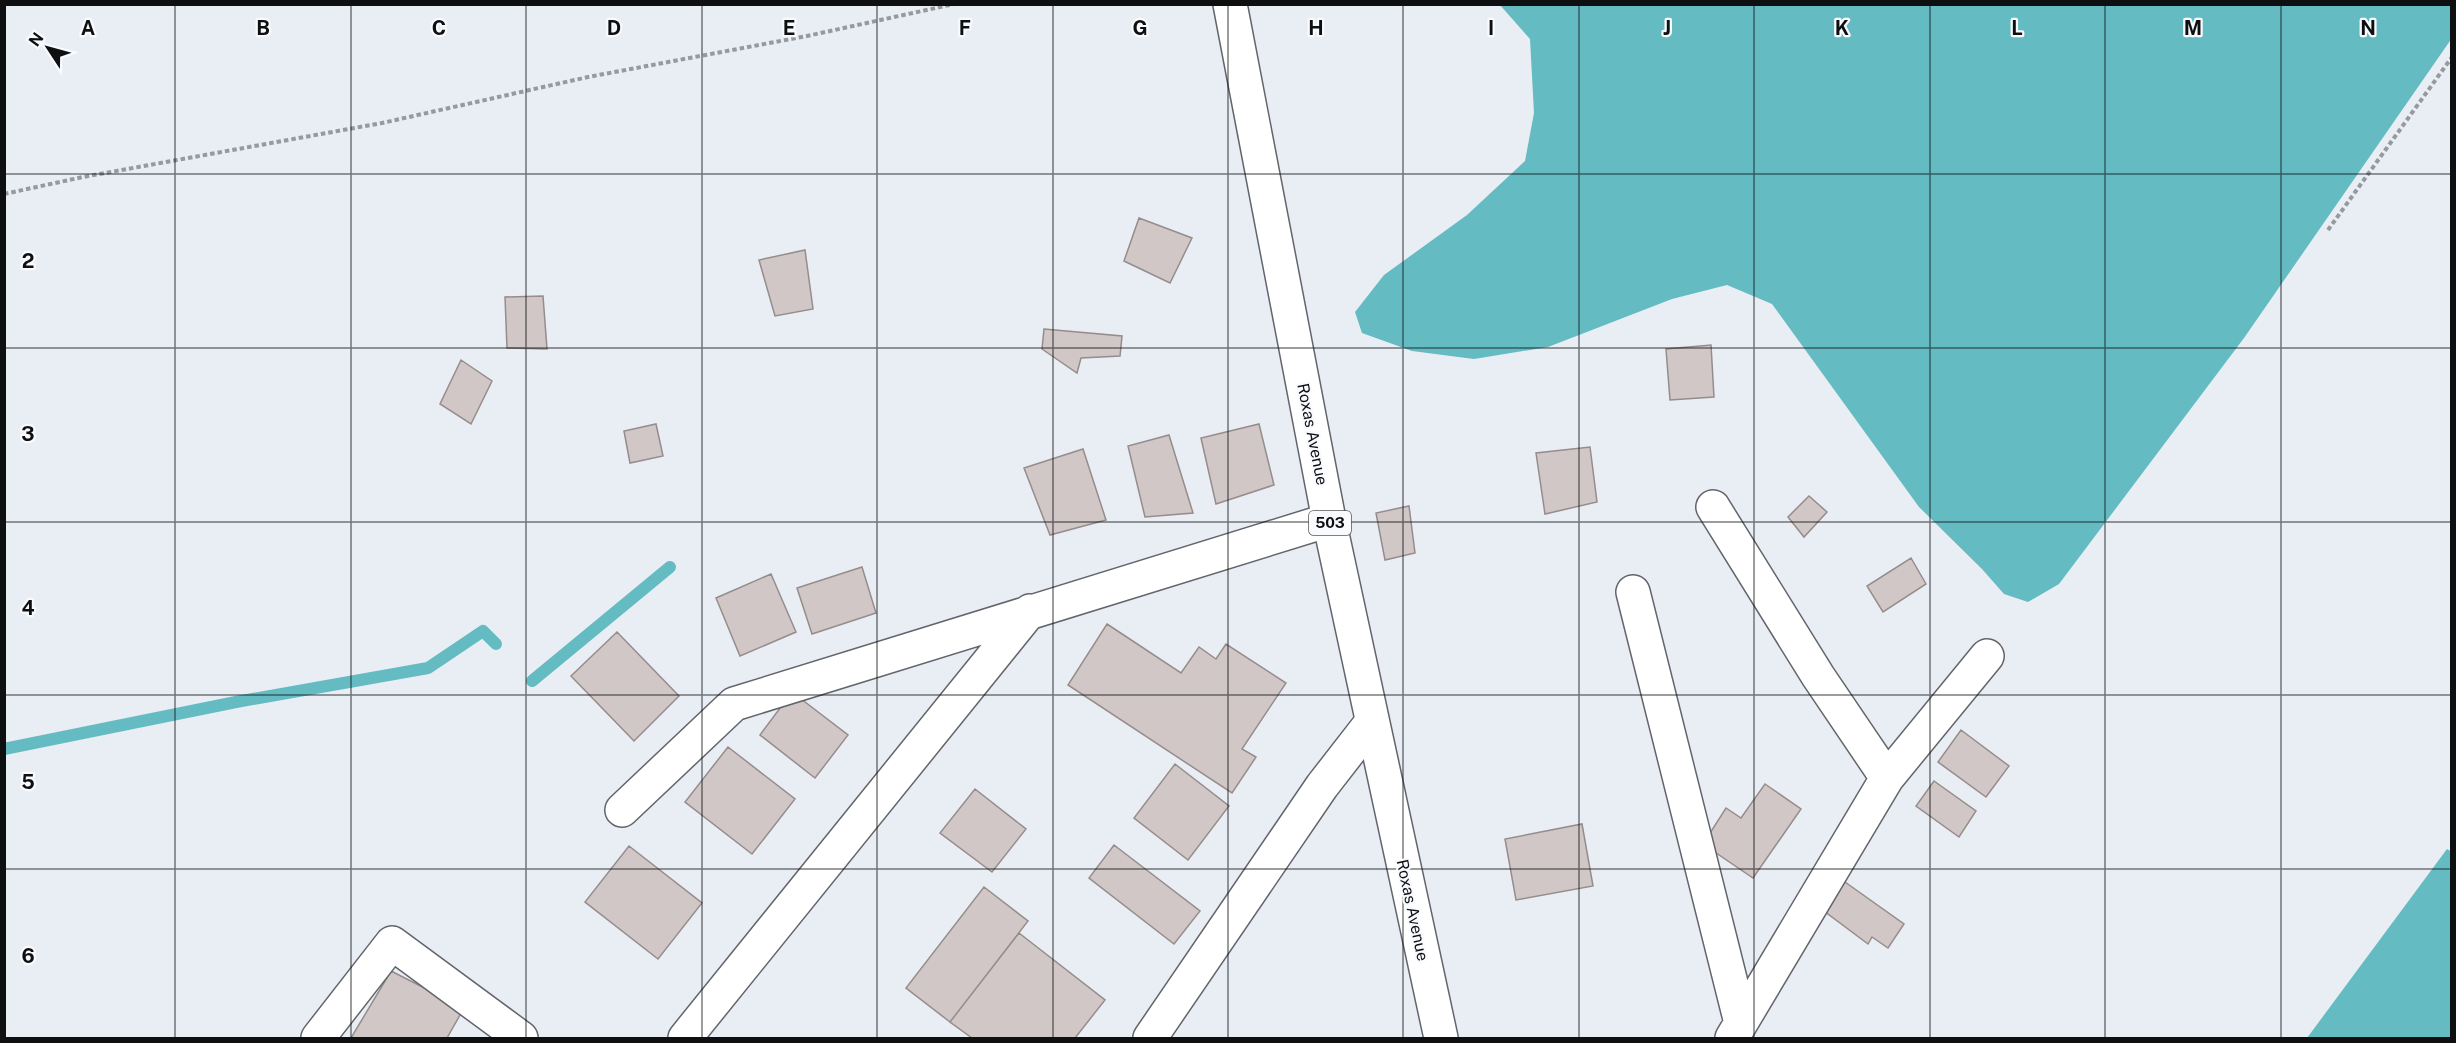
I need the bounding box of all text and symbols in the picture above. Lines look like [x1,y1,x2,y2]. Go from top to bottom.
text: A [81,16,95,40]
text: B [256,16,270,40]
text: C [432,16,446,40]
text: D [607,16,621,40]
text: E [783,16,795,40]
text: F [959,16,971,40]
text: G [1132,16,1148,40]
text: H [1308,16,1324,40]
text: I [1488,16,1494,40]
text: J [1663,16,1671,40]
text: K [1835,16,1849,40]
text: L [2011,16,2023,40]
text: M [2184,16,2202,40]
text: N [2360,16,2376,40]
north arrow [18,18,78,78]
text: N [25,29,48,50]
text: 2 [22,249,34,273]
street label: Roxas Avenue [1293,382,1332,487]
text: 3 [21,422,35,446]
road number: 503 [1309,511,1351,535]
text: 4 [21,596,35,620]
text: 5 [21,770,35,794]
street label: Roxas Avenue [1392,858,1433,963]
text: 6 [21,944,35,968]

